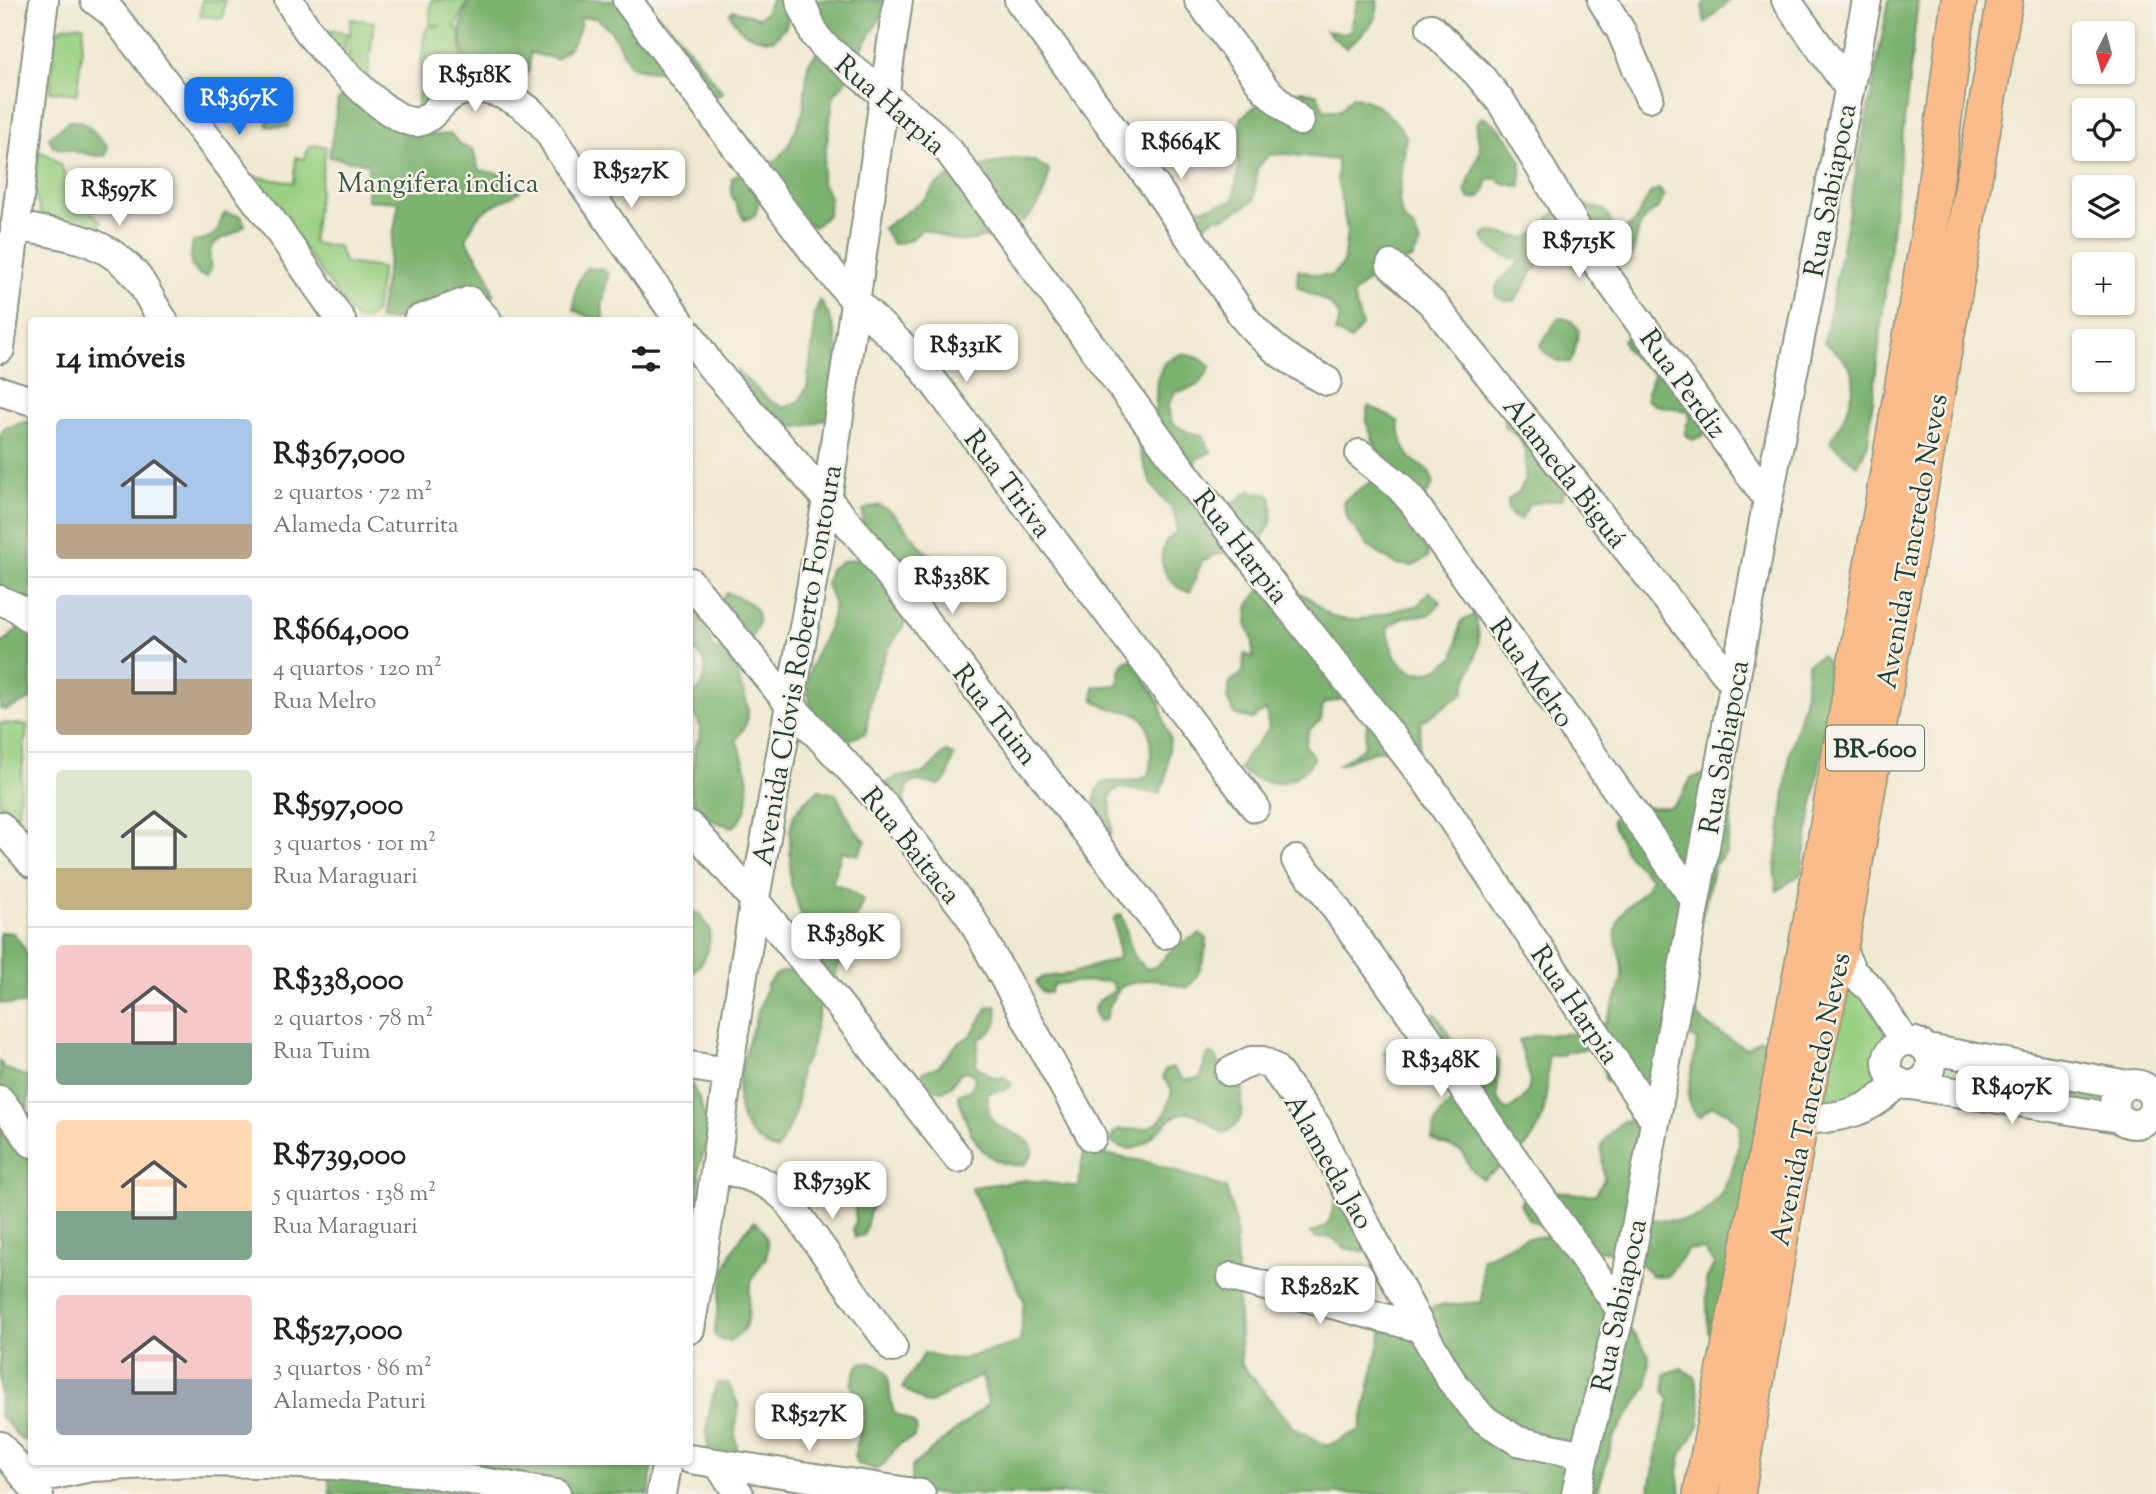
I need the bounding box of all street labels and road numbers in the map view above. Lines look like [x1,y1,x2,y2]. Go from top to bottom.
street label: Rua Harpia [825,47,953,166]
street label: Rua Sabiapoca [1796,100,1868,281]
street label: Rua Perdiz [1628,322,1735,448]
street label: Alameda Biguá [1492,390,1636,558]
street label: Avenida Tancredo Neves [1868,391,1960,692]
street label: Rua Tiriva [953,422,1061,547]
street label: Avenida Clóvis Roberto Fontoura [744,462,854,869]
street label: Rua Harpia [1182,482,1297,614]
street label: Rua Melro [1478,611,1583,737]
street label: Rua Tuim [941,657,1046,775]
street label: Rua Sabiapoca [1691,657,1761,838]
road number: BR-600 [1826,726,1924,770]
street label: Rua Baitaca [850,780,969,914]
street label: Rua Harpia [1519,938,1628,1073]
street label: Avenida Tancredo Neves [1761,949,1863,1250]
street label: Alameda Jao [1273,1088,1382,1237]
street label: Rua Sabiapoca [1583,1215,1659,1396]

